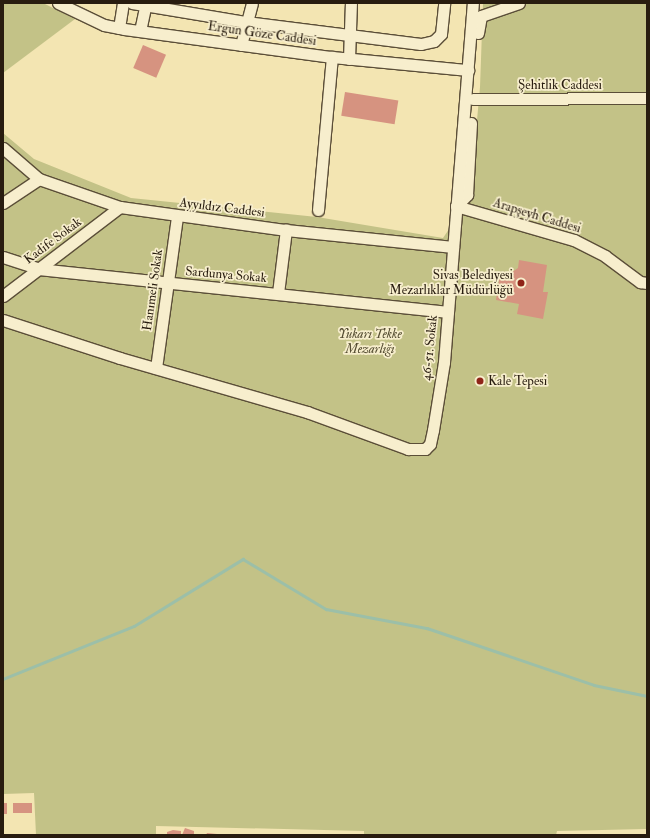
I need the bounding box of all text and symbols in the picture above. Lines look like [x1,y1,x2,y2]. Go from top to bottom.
street label: Ergun Göze Caddesi [207,19,317,49]
street label: Şehitlik Caddesi [518,77,602,93]
street label: Ayyıldız Caddesi [178,195,266,221]
street label: Arapşeyh Caddesi [491,195,583,237]
street label: Kadife Sokak [21,214,85,268]
street label: Hanımeli Sokak [140,248,166,332]
street label: Sardunya Sokak [185,264,267,286]
place label: Sivas Belediyesi Mezarlıklar Müdürlüğü [389,268,513,299]
marker: Sivas Belediyesi Mezarlıklar Müdürlüğü [516,278,526,288]
street label: 46-51. Sokak [419,314,441,382]
park label: Yukarı Tekke Mezarlığı [338,327,402,358]
place label: Kale Tepesi [488,373,547,389]
marker: Kale Tepesi [475,376,485,386]

